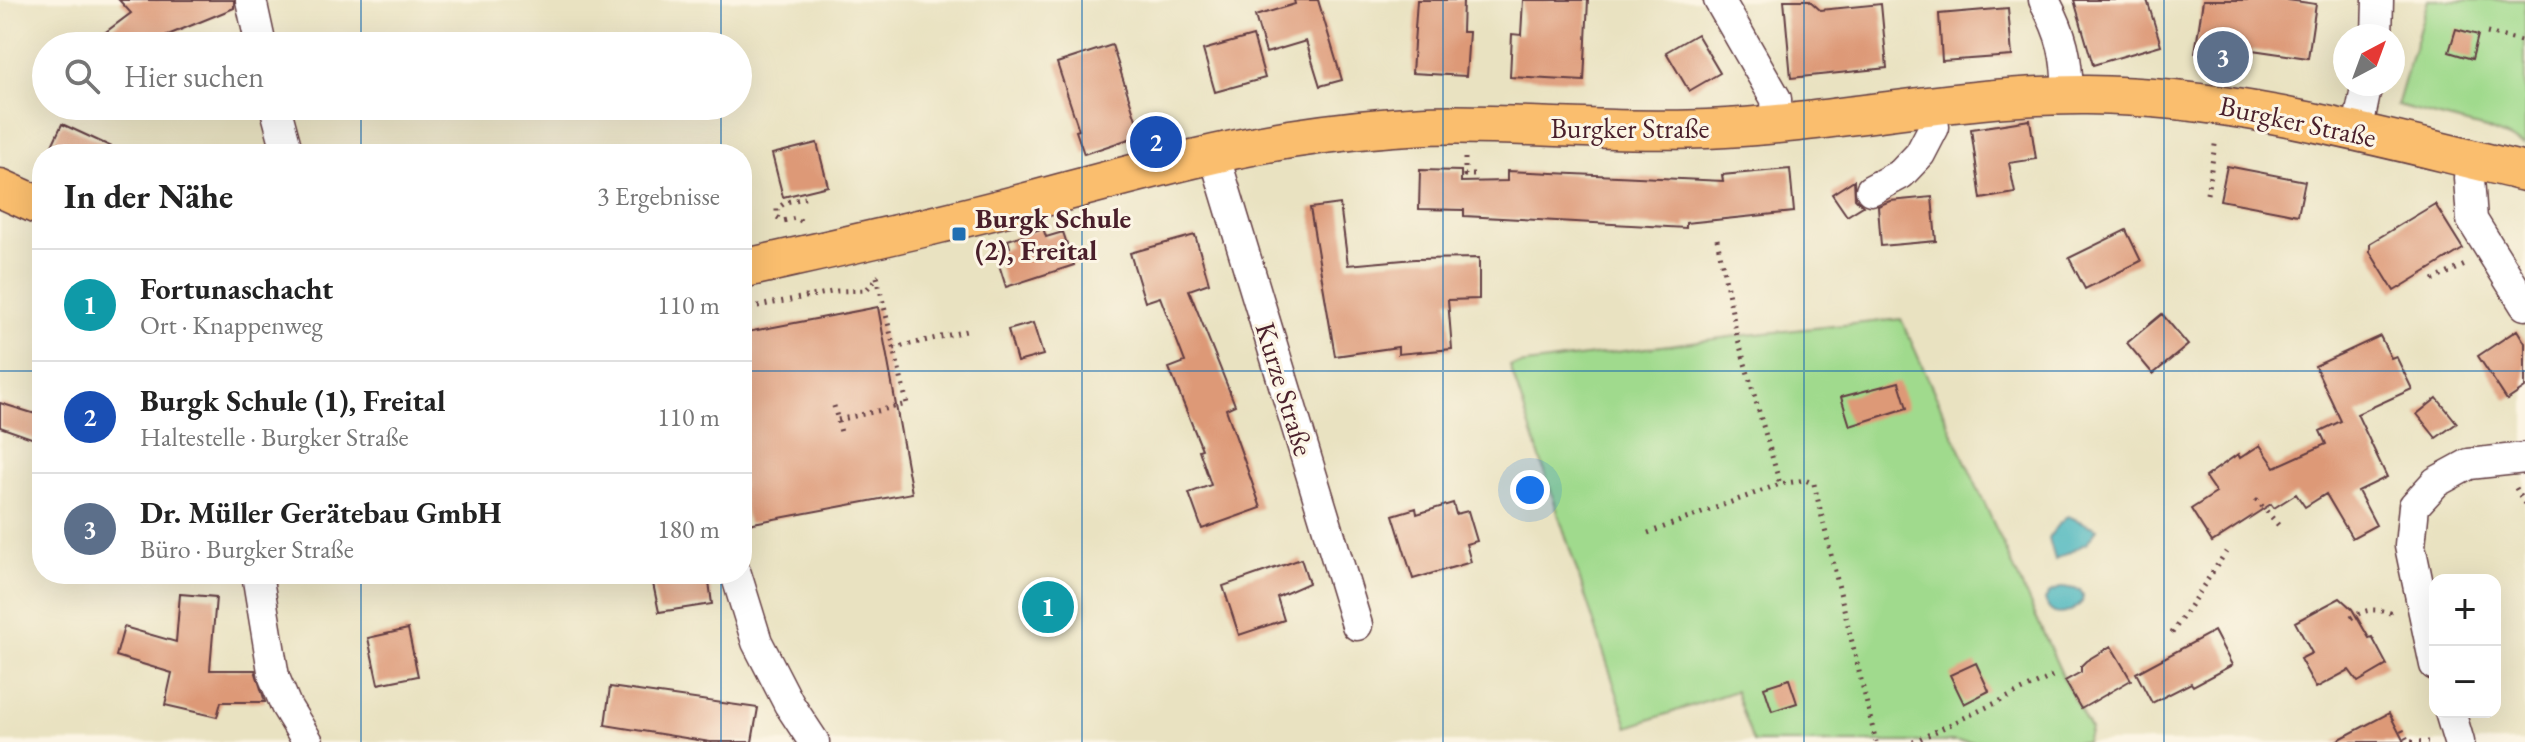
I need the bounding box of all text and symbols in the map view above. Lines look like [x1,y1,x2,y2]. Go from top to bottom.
north arrow [2333,24,2405,96]
pin: 3 [2197,27,2249,87]
search box [32,32,752,120]
icon: search [60,54,104,98]
text: Hier suchen [124,57,264,96]
street label: Burgker Straße [2216,87,2380,155]
street label: Burgker Straße [1550,110,1710,146]
pin: 2 [1130,112,1182,172]
text: In der Nähe [64,174,233,218]
text: 3 Ergebnisse [597,179,720,213]
place label: Burgk Schule (2), Freital [975,200,1131,268]
marker: Burgk Schule (2), Freital [950,225,968,243]
text: Fortunaschacht [140,269,333,308]
text: 1 [83,288,97,322]
text: 110 m [657,288,720,322]
text: Ort · Knappenweg [140,308,323,342]
street label: Kurze Straße [1248,318,1322,460]
text: Burgk Schule (1), Freital [140,381,445,420]
text: 2 [83,400,97,434]
text: 110 m [657,400,720,434]
text: Haltestelle · Burgker Straße [140,420,409,454]
your location [1510,470,1550,510]
text: Dr. Müller Gerätebau GmbH [140,493,501,532]
text: 3 [83,512,97,546]
text: 180 m [657,512,720,546]
text: Büro · Burgker Straße [140,532,354,566]
map controls [2429,574,2501,718]
button: + [2429,574,2501,646]
pin: 1 [1022,577,1074,637]
button: − [2429,646,2501,718]

